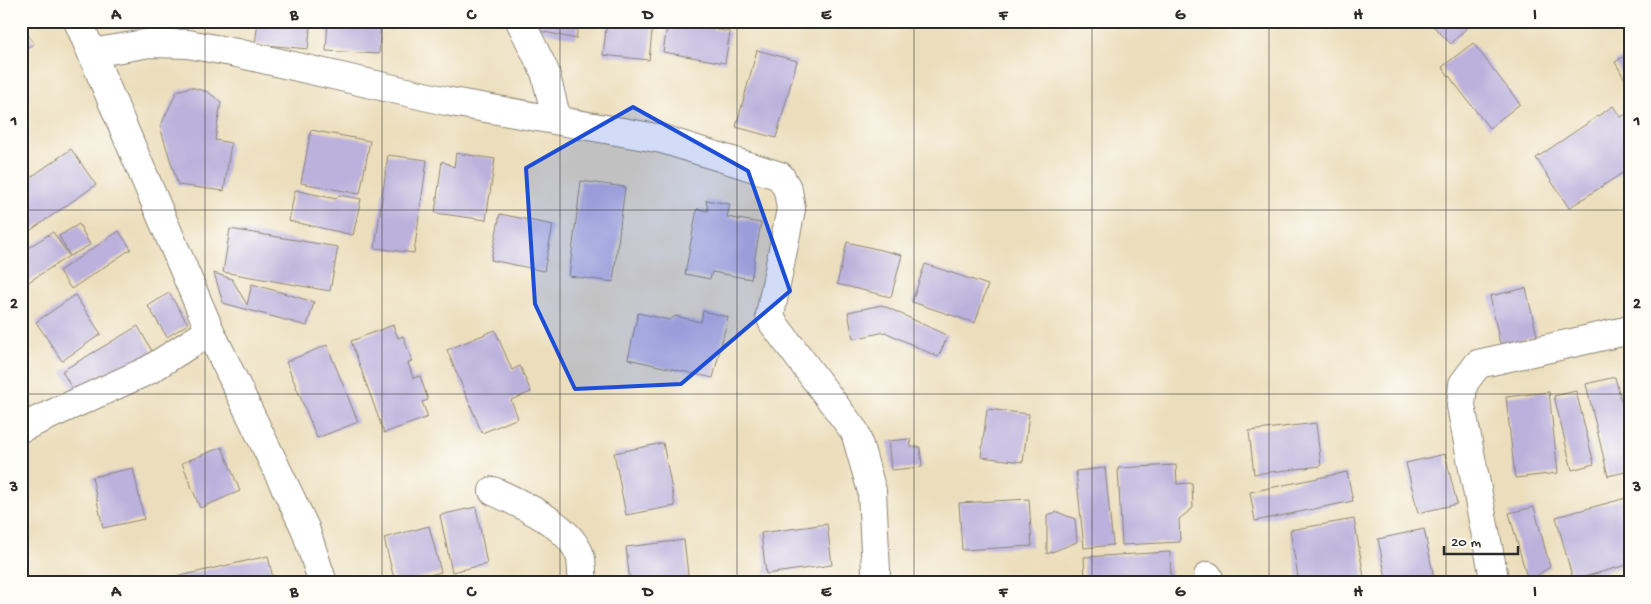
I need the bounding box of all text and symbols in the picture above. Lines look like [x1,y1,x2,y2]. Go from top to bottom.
text: A [110,7,122,26]
text: B [289,7,299,26]
text: C [466,7,477,26]
text: D [641,7,654,26]
text: E [821,7,832,26]
text: F [998,7,1009,26]
text: G [1175,7,1186,26]
text: H [1353,7,1363,26]
text: I [1533,7,1537,26]
text: 1 [10,113,17,132]
text: 1 [1633,113,1640,132]
text: 2 [10,296,18,315]
text: 2 [1633,296,1641,315]
text: 3 [9,479,18,498]
text: 3 [1632,479,1641,498]
scale bar [1444,524,1517,556]
text: 20 m [1451,534,1481,552]
text: A [110,584,122,603]
text: B [289,584,299,603]
text: C [466,584,477,603]
text: D [641,584,654,603]
text: E [821,584,832,603]
text: F [998,584,1009,603]
text: G [1175,584,1186,603]
text: H [1353,584,1363,603]
text: I [1533,584,1537,603]

